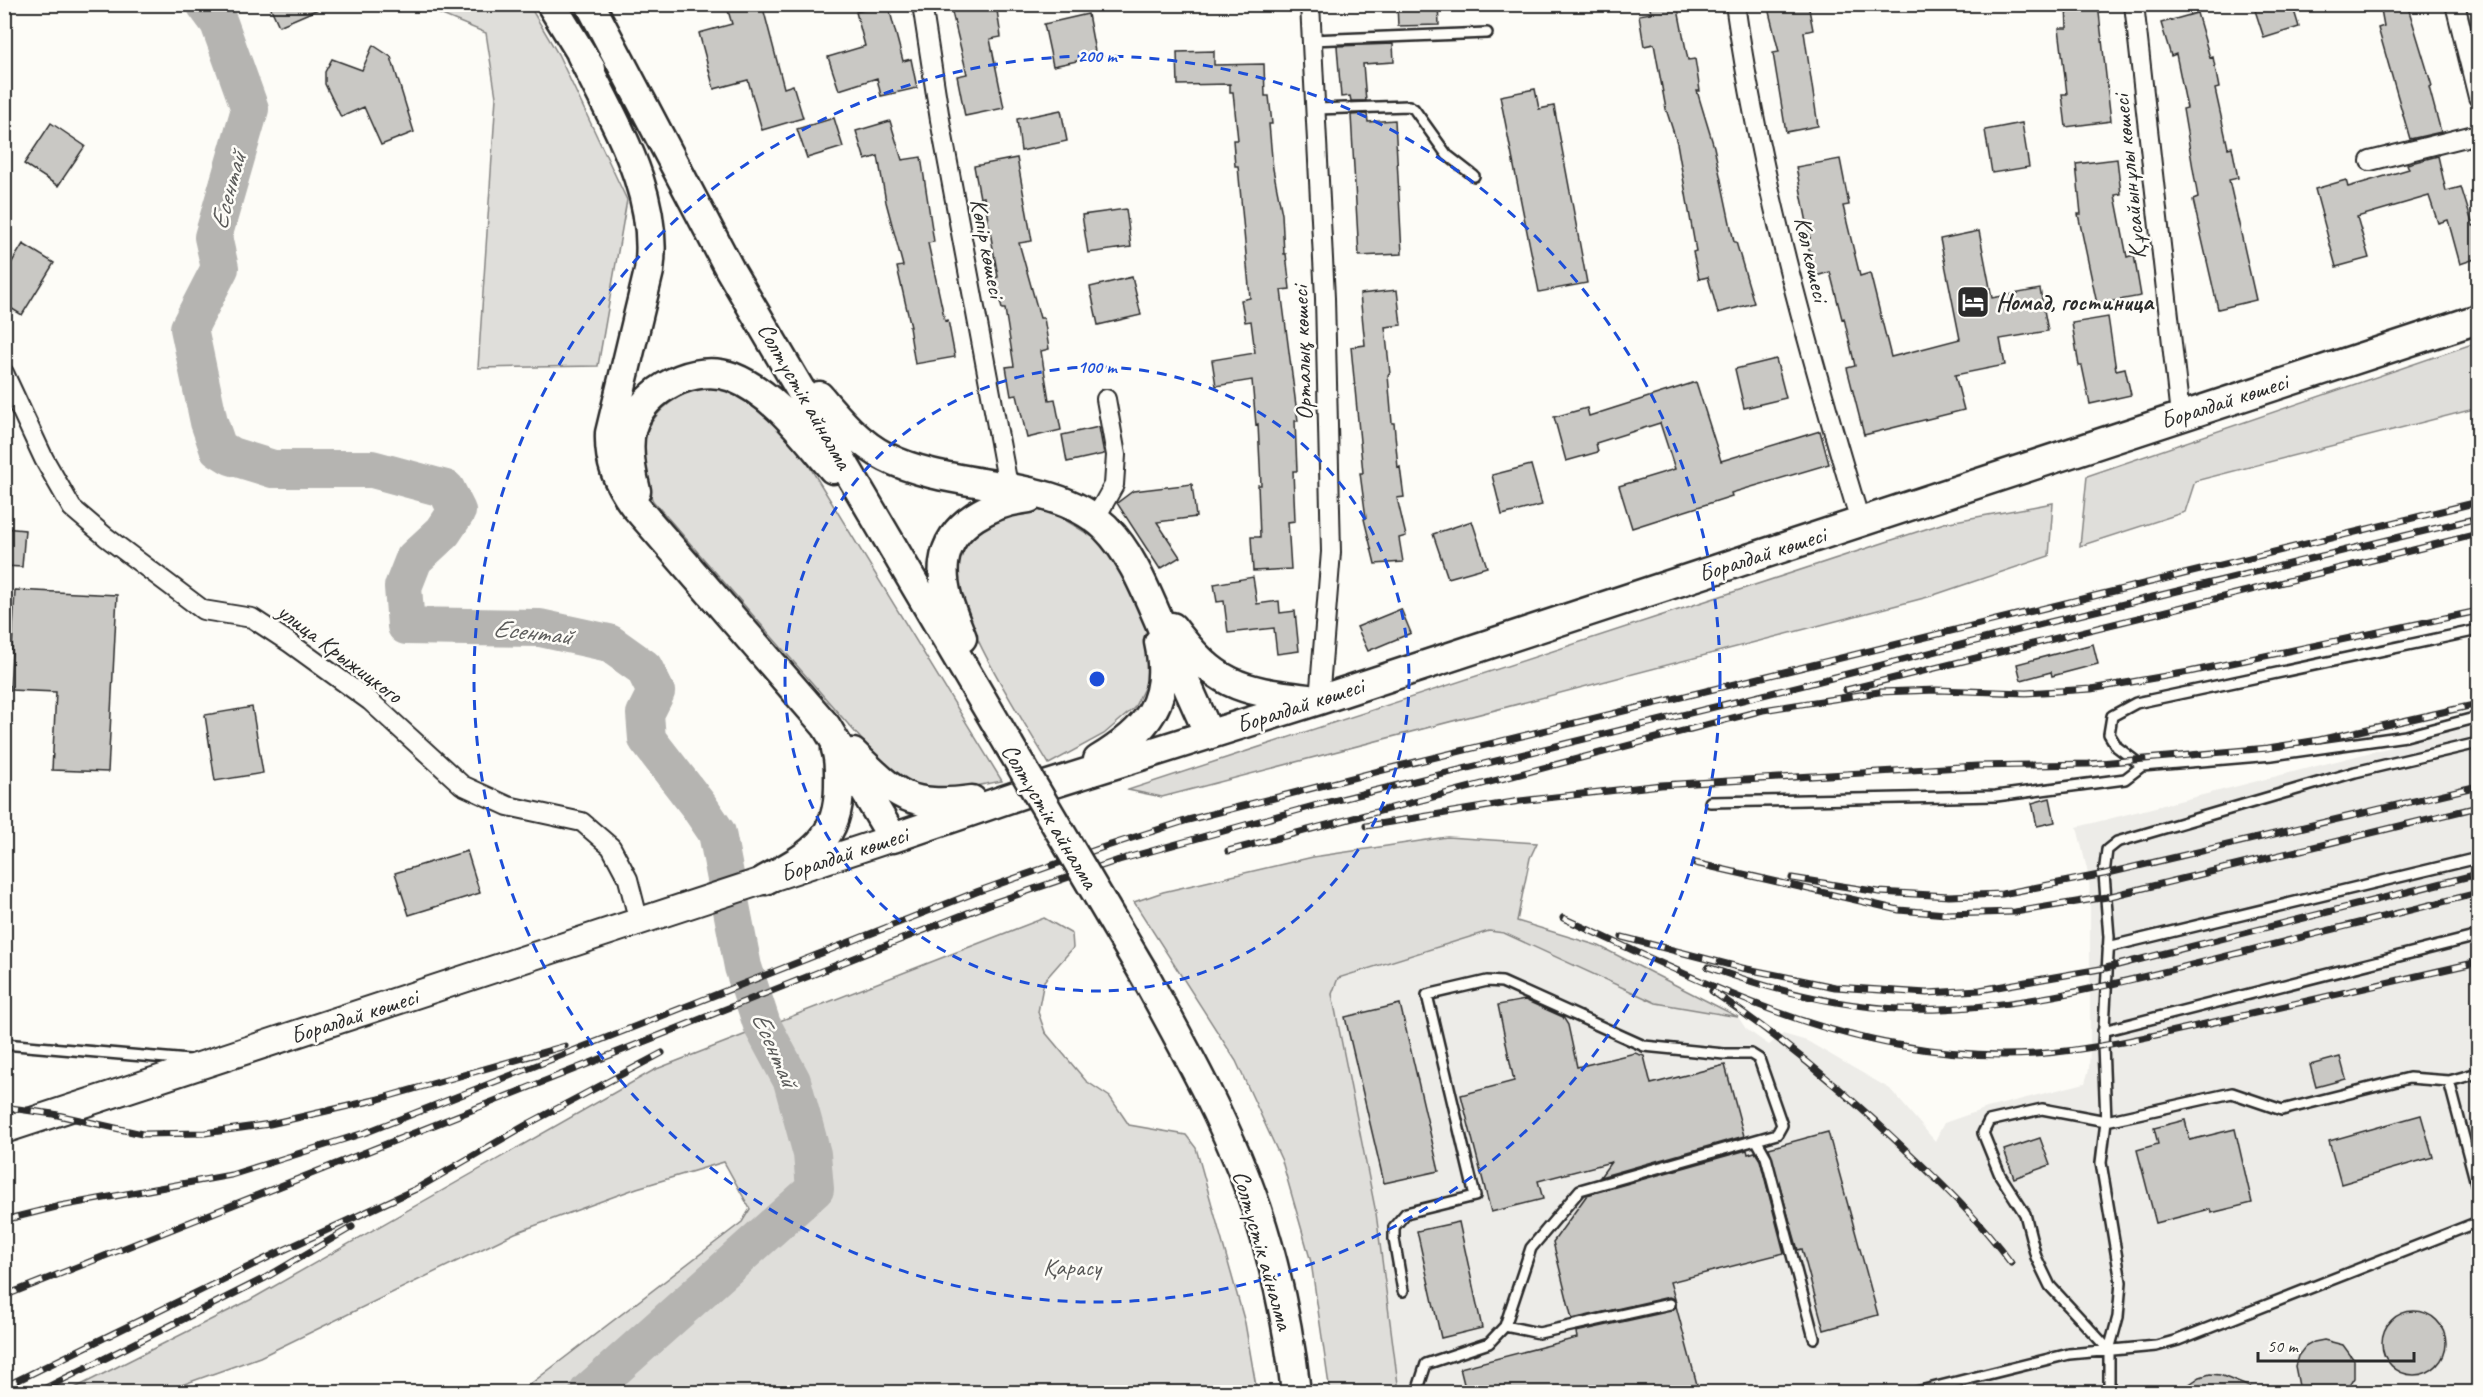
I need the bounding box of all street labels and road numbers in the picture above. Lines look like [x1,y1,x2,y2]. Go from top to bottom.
street label: Құсайынұлы көшесі [2105,91,2153,261]
street label: Көпір көшесі [964,196,1013,303]
street label: Көл көшесі [1788,214,1837,307]
street label: Орталық көшесі [1285,282,1319,421]
street label: Солтүстік айналма [751,317,860,476]
street label: Боралдай көшесі [2156,366,2294,436]
street label: Боралдай көшесі [1694,519,1832,589]
street label: улица Крыжицкого [270,595,410,711]
street label: Боралдай көшесі [1232,670,1370,740]
street label: Солтүстік айналма [995,738,1106,895]
street label: Боралдай көшесі [776,819,914,889]
street label: Боралдай көшесі [286,981,424,1051]
street label: Солтүстік айналма [1226,1167,1300,1334]

